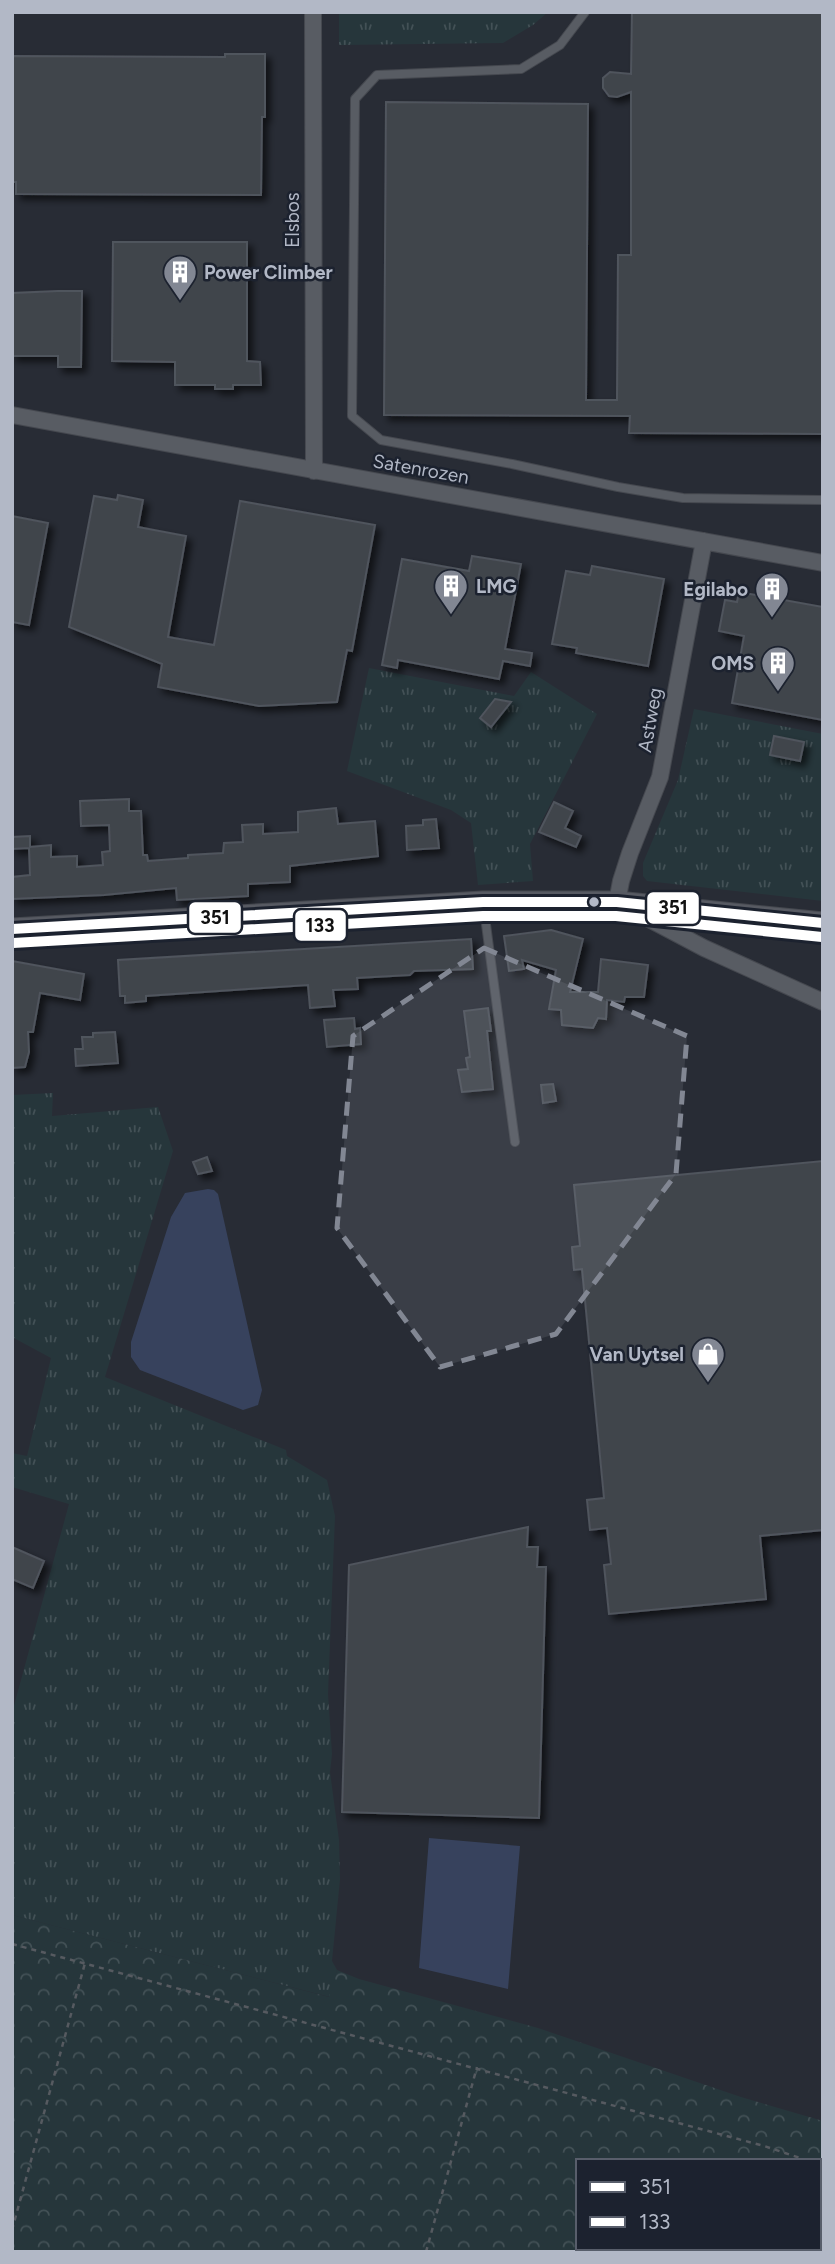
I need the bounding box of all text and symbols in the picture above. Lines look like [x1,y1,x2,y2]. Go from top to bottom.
street label: Elsbos [281,192,304,248]
building icon: Power Climber [161,253,199,302]
place label: Power Climber [204,261,333,284]
street label: Satenrozen [371,449,471,489]
building icon: LMG [432,567,470,616]
building icon: Egilabo [753,570,791,619]
place label: LMG [476,575,517,598]
place label: Egilabo [683,578,748,601]
building icon: OMS [759,644,797,693]
place label: OMS [711,652,754,675]
street label: Astweg [633,686,667,754]
line badge: 351 [646,891,700,925]
unlabelled marker [587,895,601,909]
text: 351 [658,896,688,919]
line badge: 351 [188,901,242,934]
text: 351 [200,906,230,929]
line badge: 133 [294,909,347,942]
text: 133 [305,914,335,937]
shop icon: Van Uytsel [689,1335,727,1384]
place label: Van Uytsel [590,1343,684,1366]
legend [576,2159,821,2250]
text: 351 [639,2174,671,2199]
text: 133 [639,2209,671,2234]

